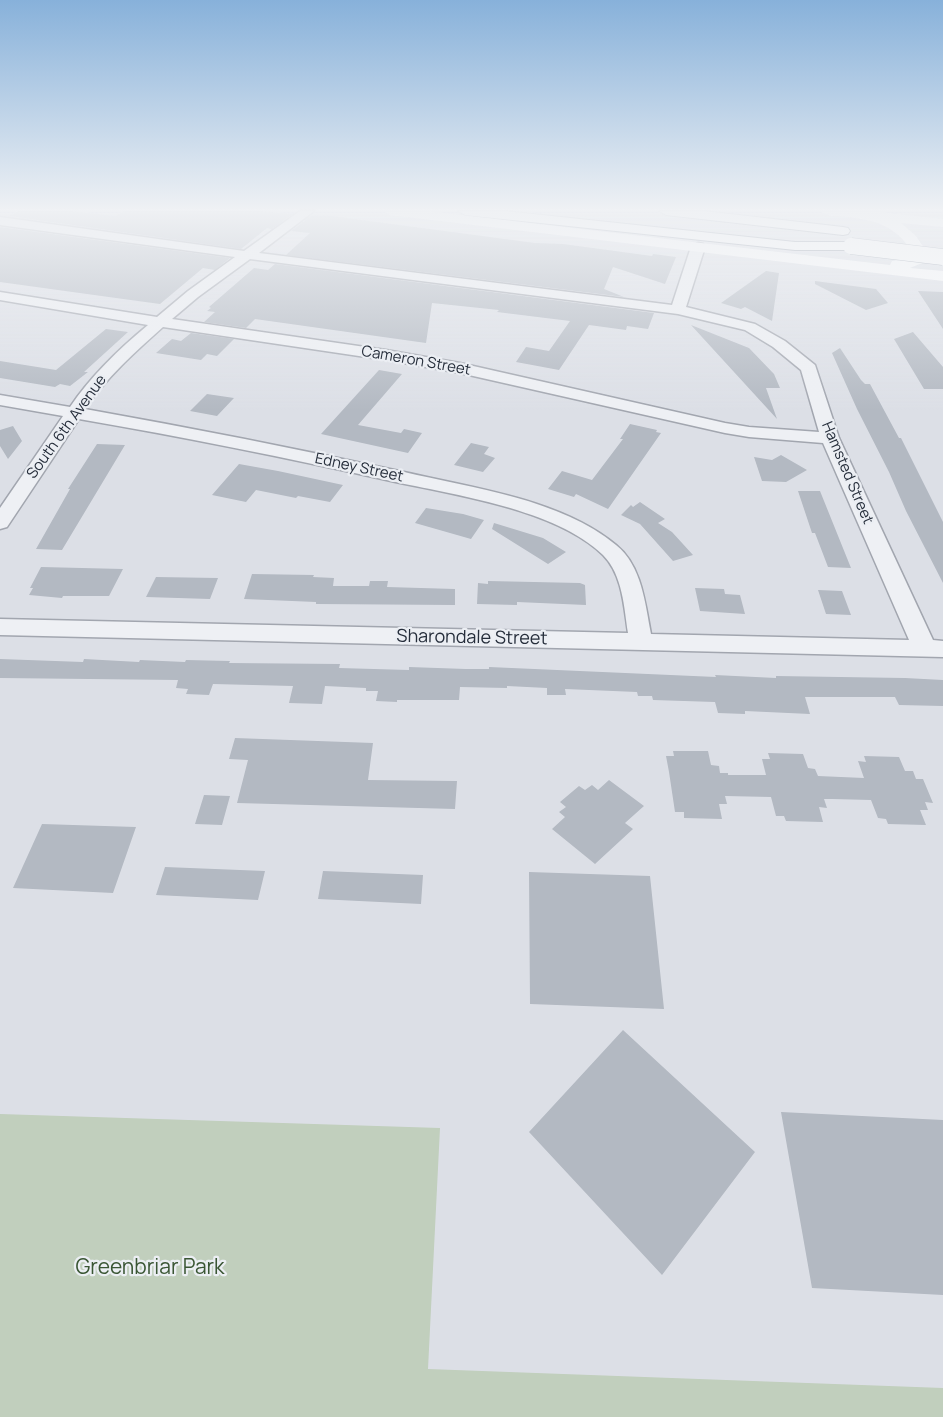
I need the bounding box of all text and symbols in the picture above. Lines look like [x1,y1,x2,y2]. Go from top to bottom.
street label: Cameron Street [360,343,472,379]
street label: South 6th Avenue [23,372,111,482]
street label: Hamsted Street [817,419,877,527]
street label: Edney Street [313,450,405,486]
street label: Sharondale Street [396,626,548,650]
park label: Greenbriar Park [75,1255,225,1281]

